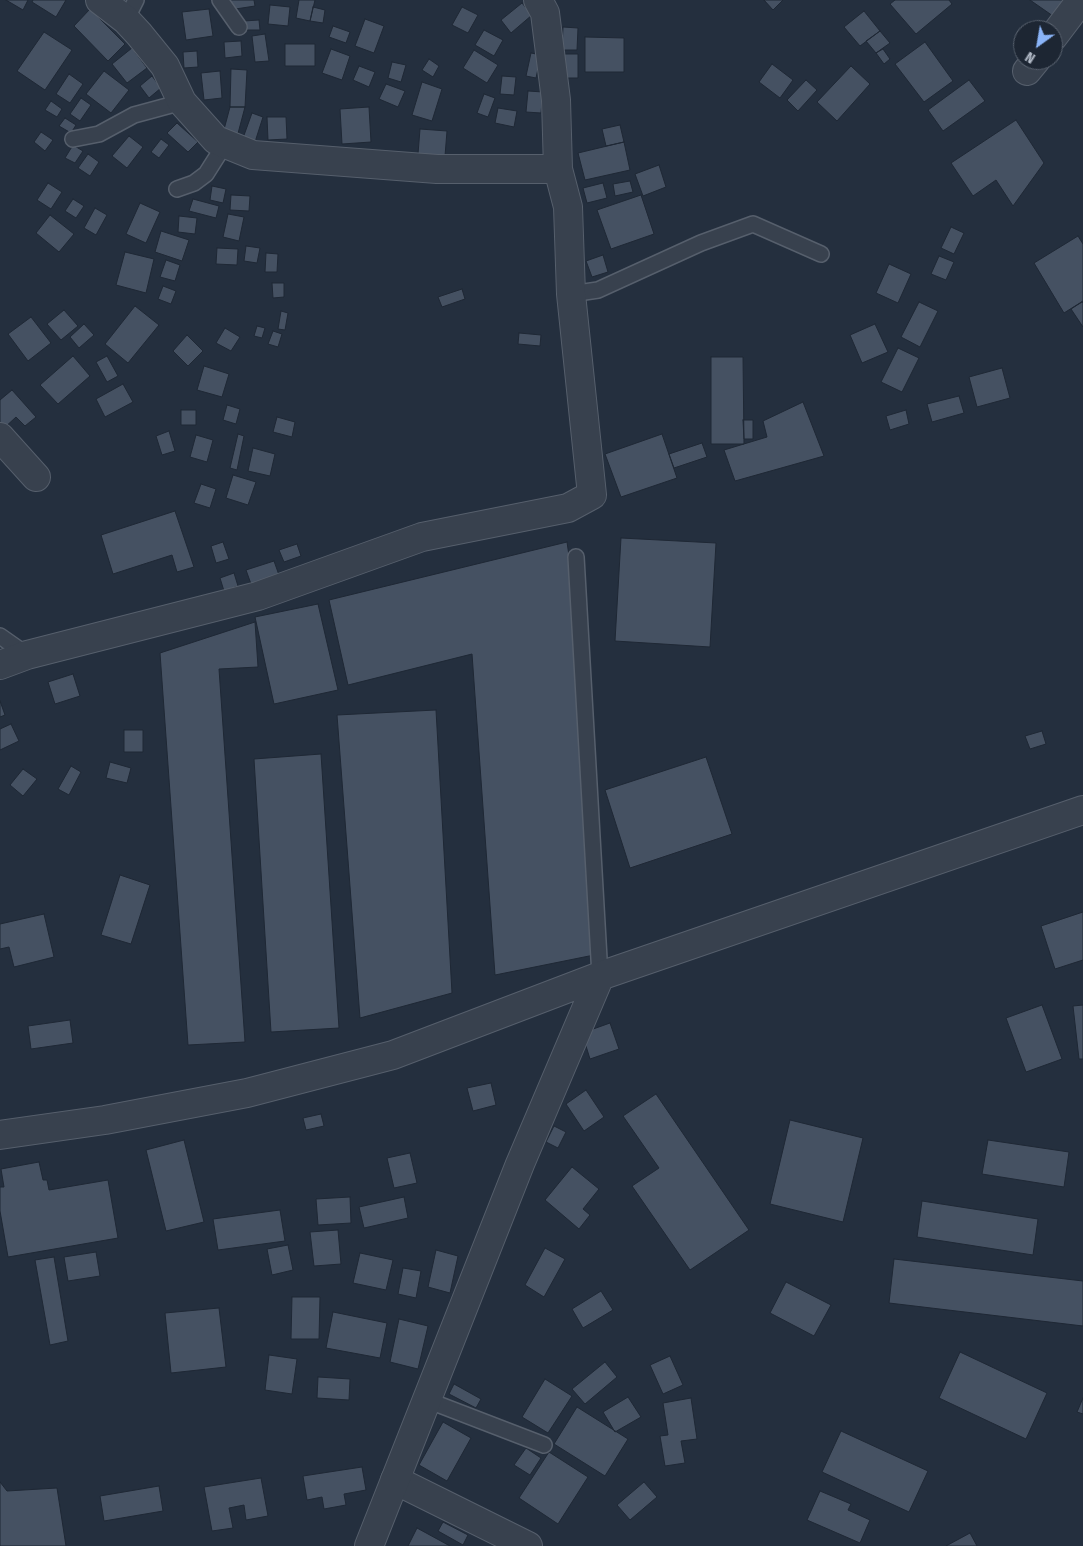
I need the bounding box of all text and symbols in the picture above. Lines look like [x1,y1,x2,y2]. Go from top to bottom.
north arrow [1013,20,1063,70]
text: N [1022,48,1038,67]

